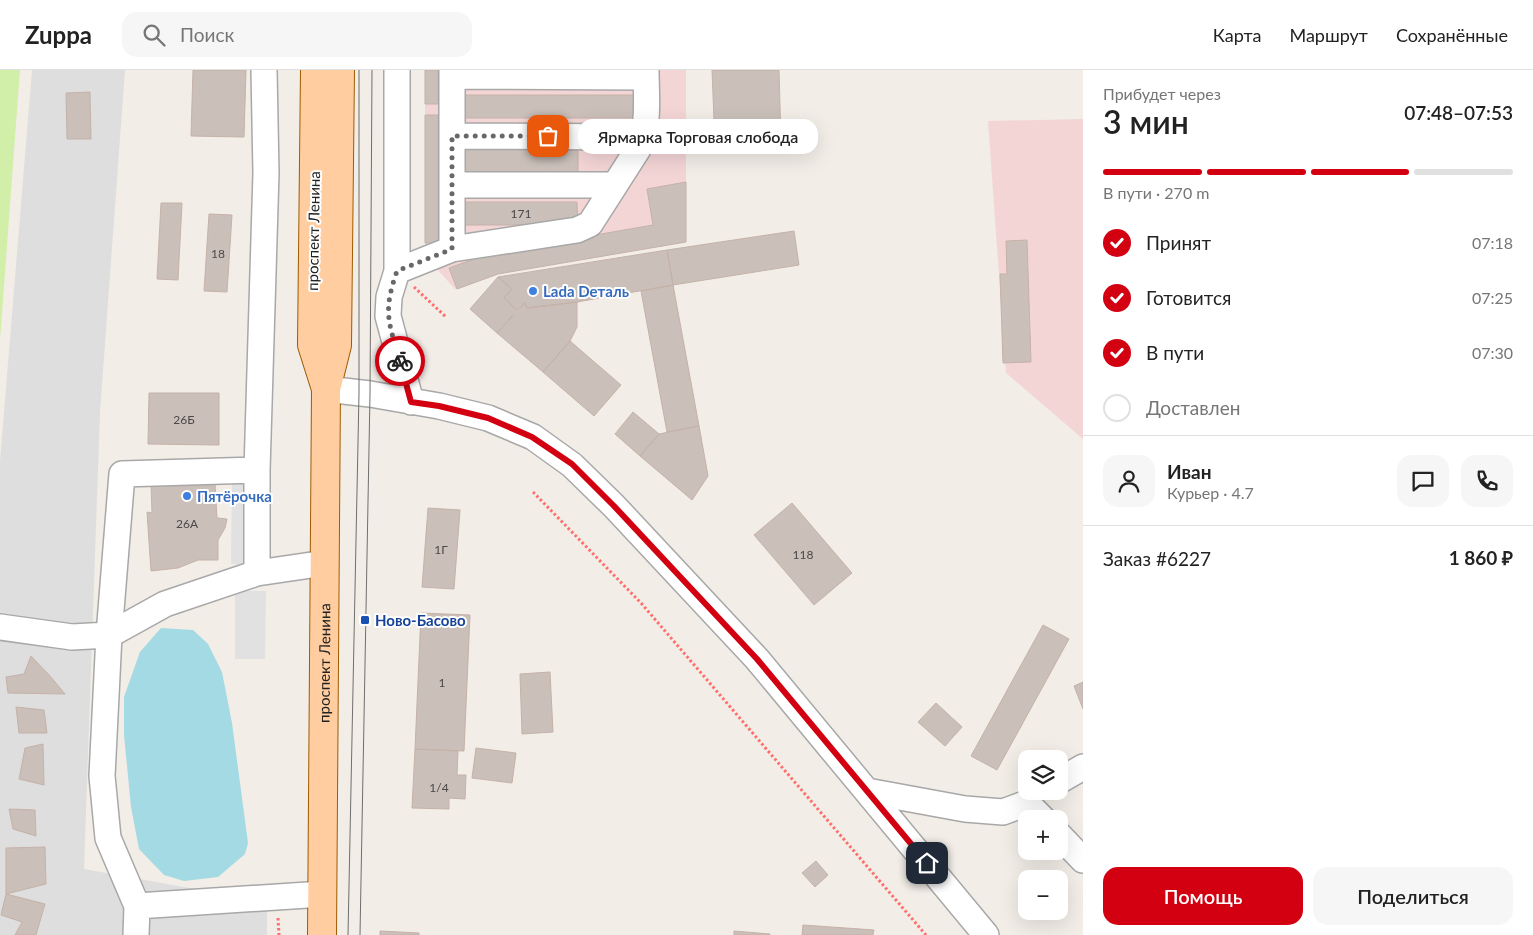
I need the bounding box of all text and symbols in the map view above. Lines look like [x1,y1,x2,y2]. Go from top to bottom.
search box [122,12,472,57]
text: Zuppa [25,20,92,49]
icon: search [140,21,168,49]
text: Поиск [180,23,234,46]
text: Карта [1213,24,1261,46]
text: Маршрут [1289,24,1368,46]
text: Сохранённые [1396,24,1508,46]
text: Прибудет через [1103,84,1221,103]
text: 07:48–07:53 [1404,101,1513,124]
text: 3 мин [1103,102,1189,141]
pin [527,115,569,157]
callout: Ярмарка Торговая слобода [578,118,818,154]
icon: bag [534,122,562,150]
text: Ярмарка Торговая слобода [598,127,798,146]
street label: проспект Ленина [303,171,323,291]
text: В пути · 270 m [1103,183,1209,202]
house number: 171 [511,206,531,221]
icon: check [1103,229,1131,257]
text: Принят [1146,231,1211,254]
text: 07:18 [1472,233,1513,252]
house number: 18 [211,246,225,261]
place label: Lada Dеталь [543,282,629,300]
icon: check [1103,284,1131,312]
marker: Lada Dеталь [527,285,539,297]
text: Готовится [1146,286,1231,309]
text: 07:25 [1472,288,1513,307]
courier [375,336,425,386]
icon: check [1103,339,1131,367]
text: В пути [1146,341,1204,364]
text: 07:30 [1472,343,1513,362]
icon: bike [386,347,414,375]
text: Доставлен [1146,396,1240,419]
house number: 26Б [173,412,195,427]
button: person [1103,455,1155,507]
button: chat [1397,455,1449,507]
button: phone [1461,455,1513,507]
text: Иван [1167,460,1212,483]
text: Курьер · 4.7 [1167,483,1254,502]
place label: Пятёрочка [197,487,272,505]
marker: Пятёрочка [181,490,193,502]
house number: 26А [176,516,199,531]
house number: 1Г [434,542,448,557]
text: 1 860 ₽ [1449,546,1513,569]
house number: 118 [793,547,813,562]
text: Заказ #6227 [1103,547,1211,570]
street label: проспект Ленина [315,603,333,723]
place label: Ново-Басово [375,611,466,629]
marker: Ново-Басово [359,614,371,626]
house number: 1 [439,675,446,690]
map controls [1018,750,1068,920]
button: layers [1018,750,1068,800]
house number: 1/4 [429,780,449,795]
button: + [1018,810,1068,860]
pin [906,842,948,884]
icon: home [913,849,941,877]
button: Помощь [1103,867,1303,925]
button: Поделиться [1313,867,1513,925]
button: − [1018,870,1068,920]

